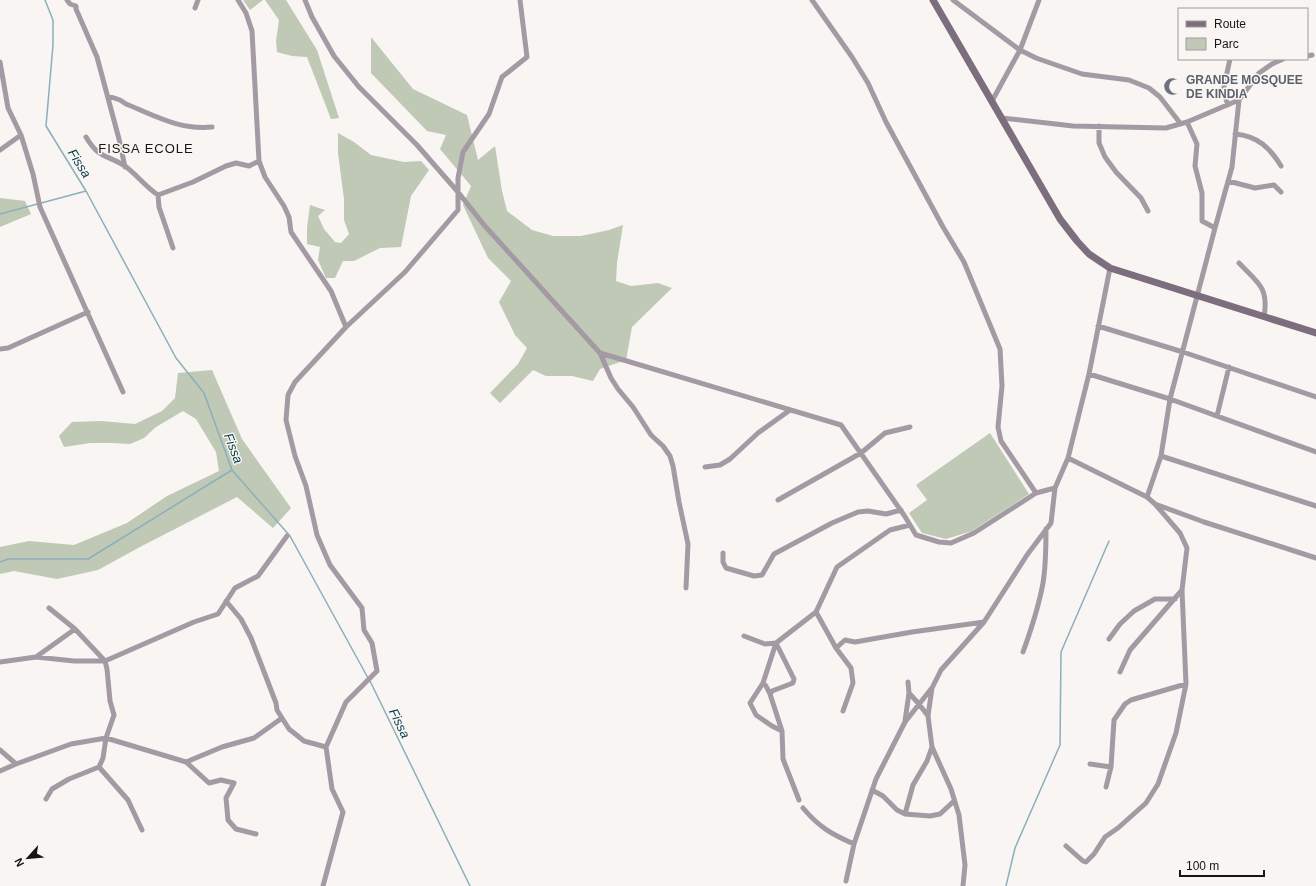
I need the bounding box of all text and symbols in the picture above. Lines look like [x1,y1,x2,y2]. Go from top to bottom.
legend [1178,8,1308,60]
text: Route [1214,17,1246,31]
text: Parc [1214,37,1239,51]
place label: GRANDE MOSQUEE DE KINDIA [1186,73,1303,101]
mosque icon: GRANDE MOSQUEE DE KINDIA [1163,77,1183,97]
district label: FISSA ECOLE [98,141,194,156]
water label: Fissa [65,146,94,180]
water label: Fissa [221,431,246,465]
water label: Fissa [386,706,413,740]
north arrow [8,838,48,878]
scale bar [1180,852,1264,878]
text: N [12,856,26,869]
text: 100 m [1186,859,1219,873]

